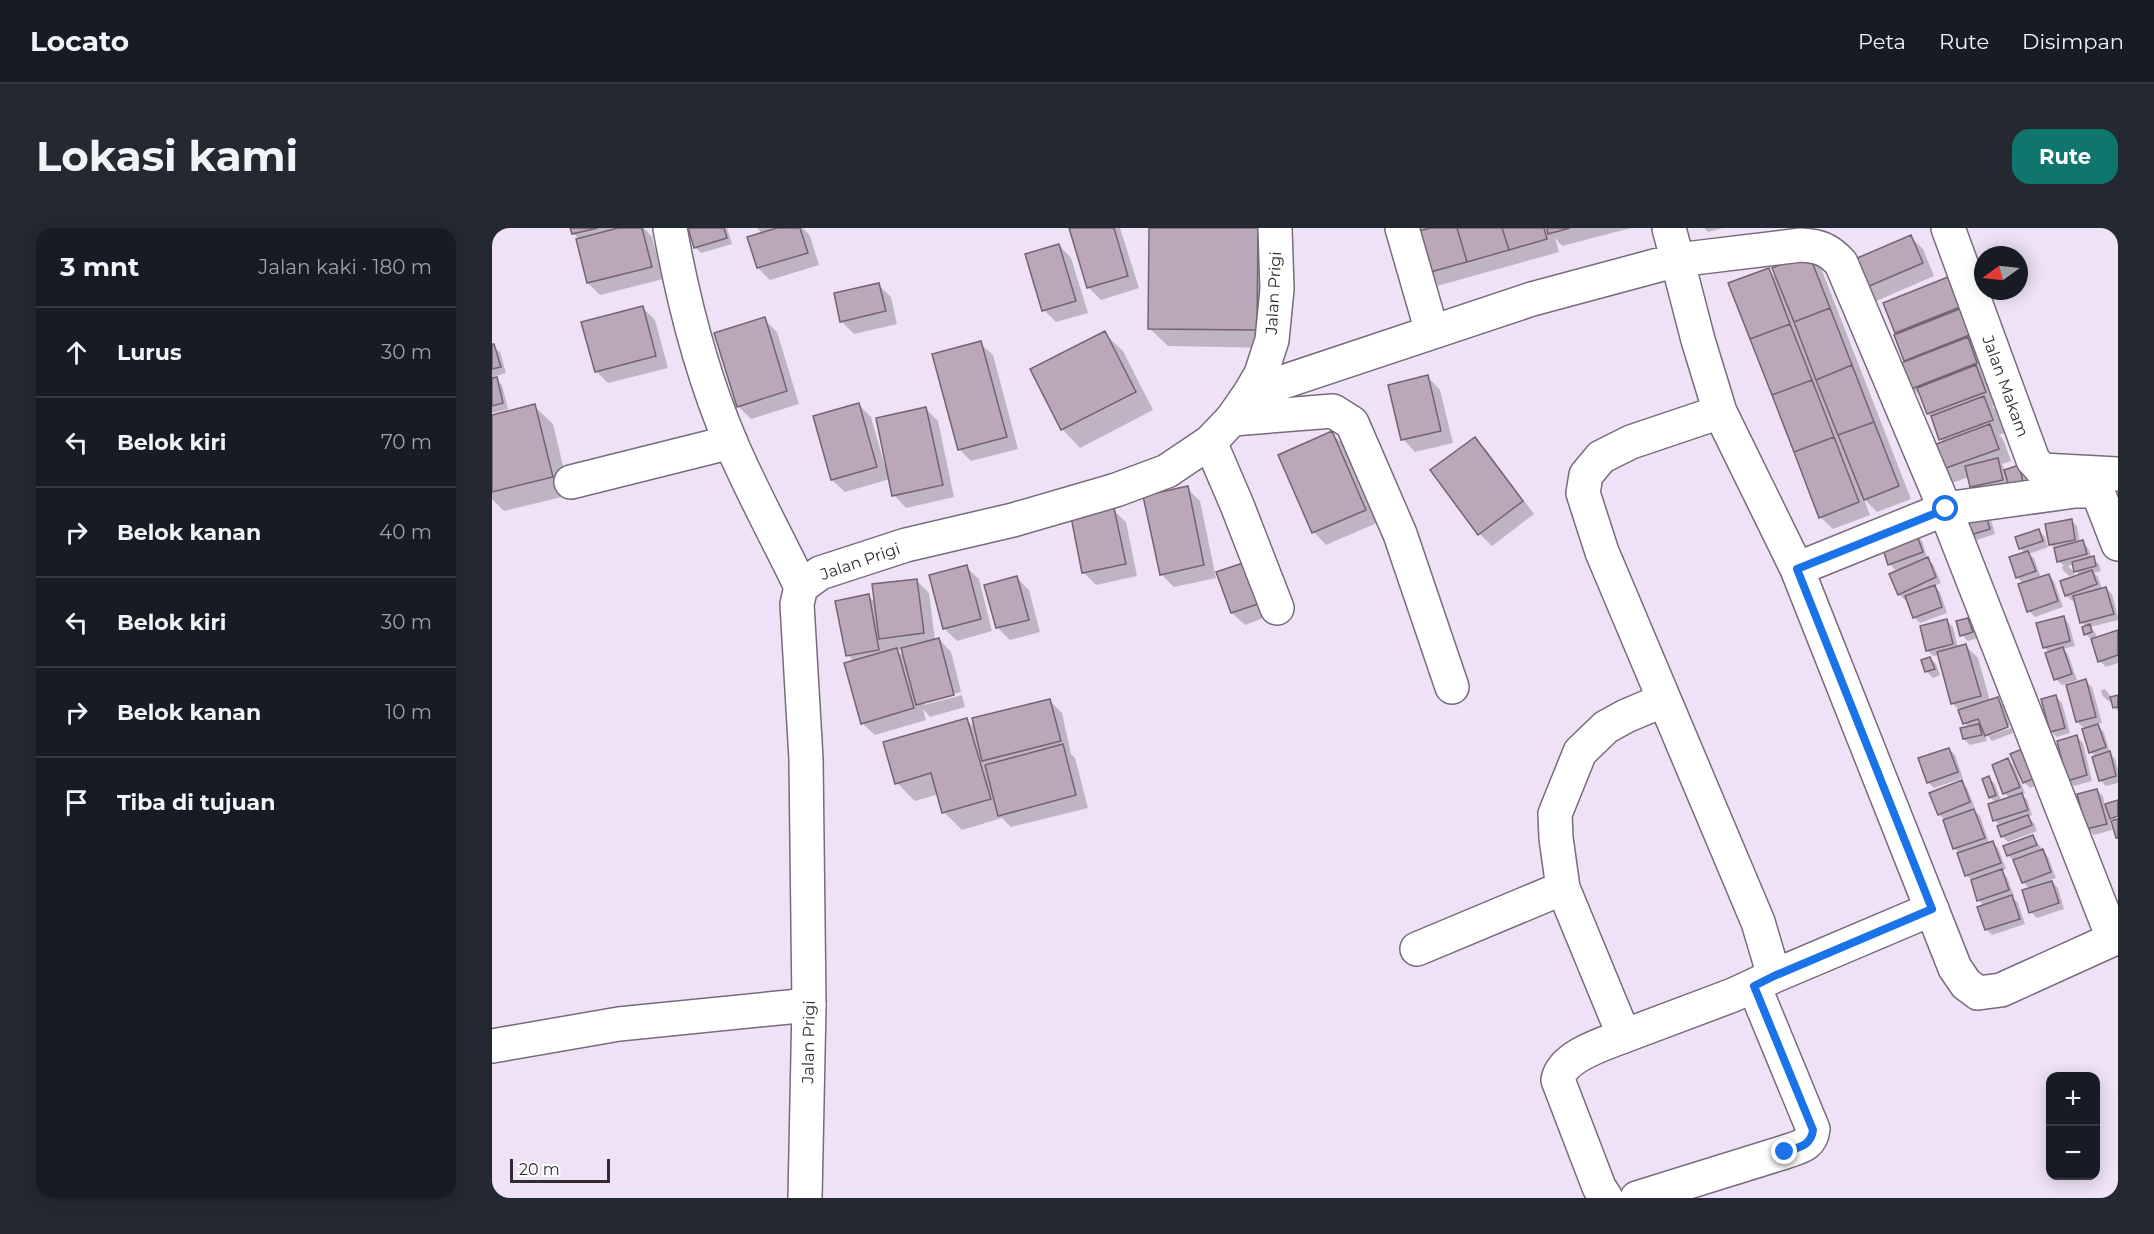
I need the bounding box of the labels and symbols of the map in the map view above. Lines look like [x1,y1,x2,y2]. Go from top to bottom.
north arrow [1974,246,2028,300]
street label: Jalan Prigi [1262,251,1285,336]
street label: Jalan Makam [1978,332,2033,440]
route start [1932,495,1958,521]
street label: Jalan Prigi [817,539,903,584]
street label: Jalan Prigi [798,1000,819,1085]
route end [1771,1138,1797,1164]
scale bar [510,1156,610,1184]

